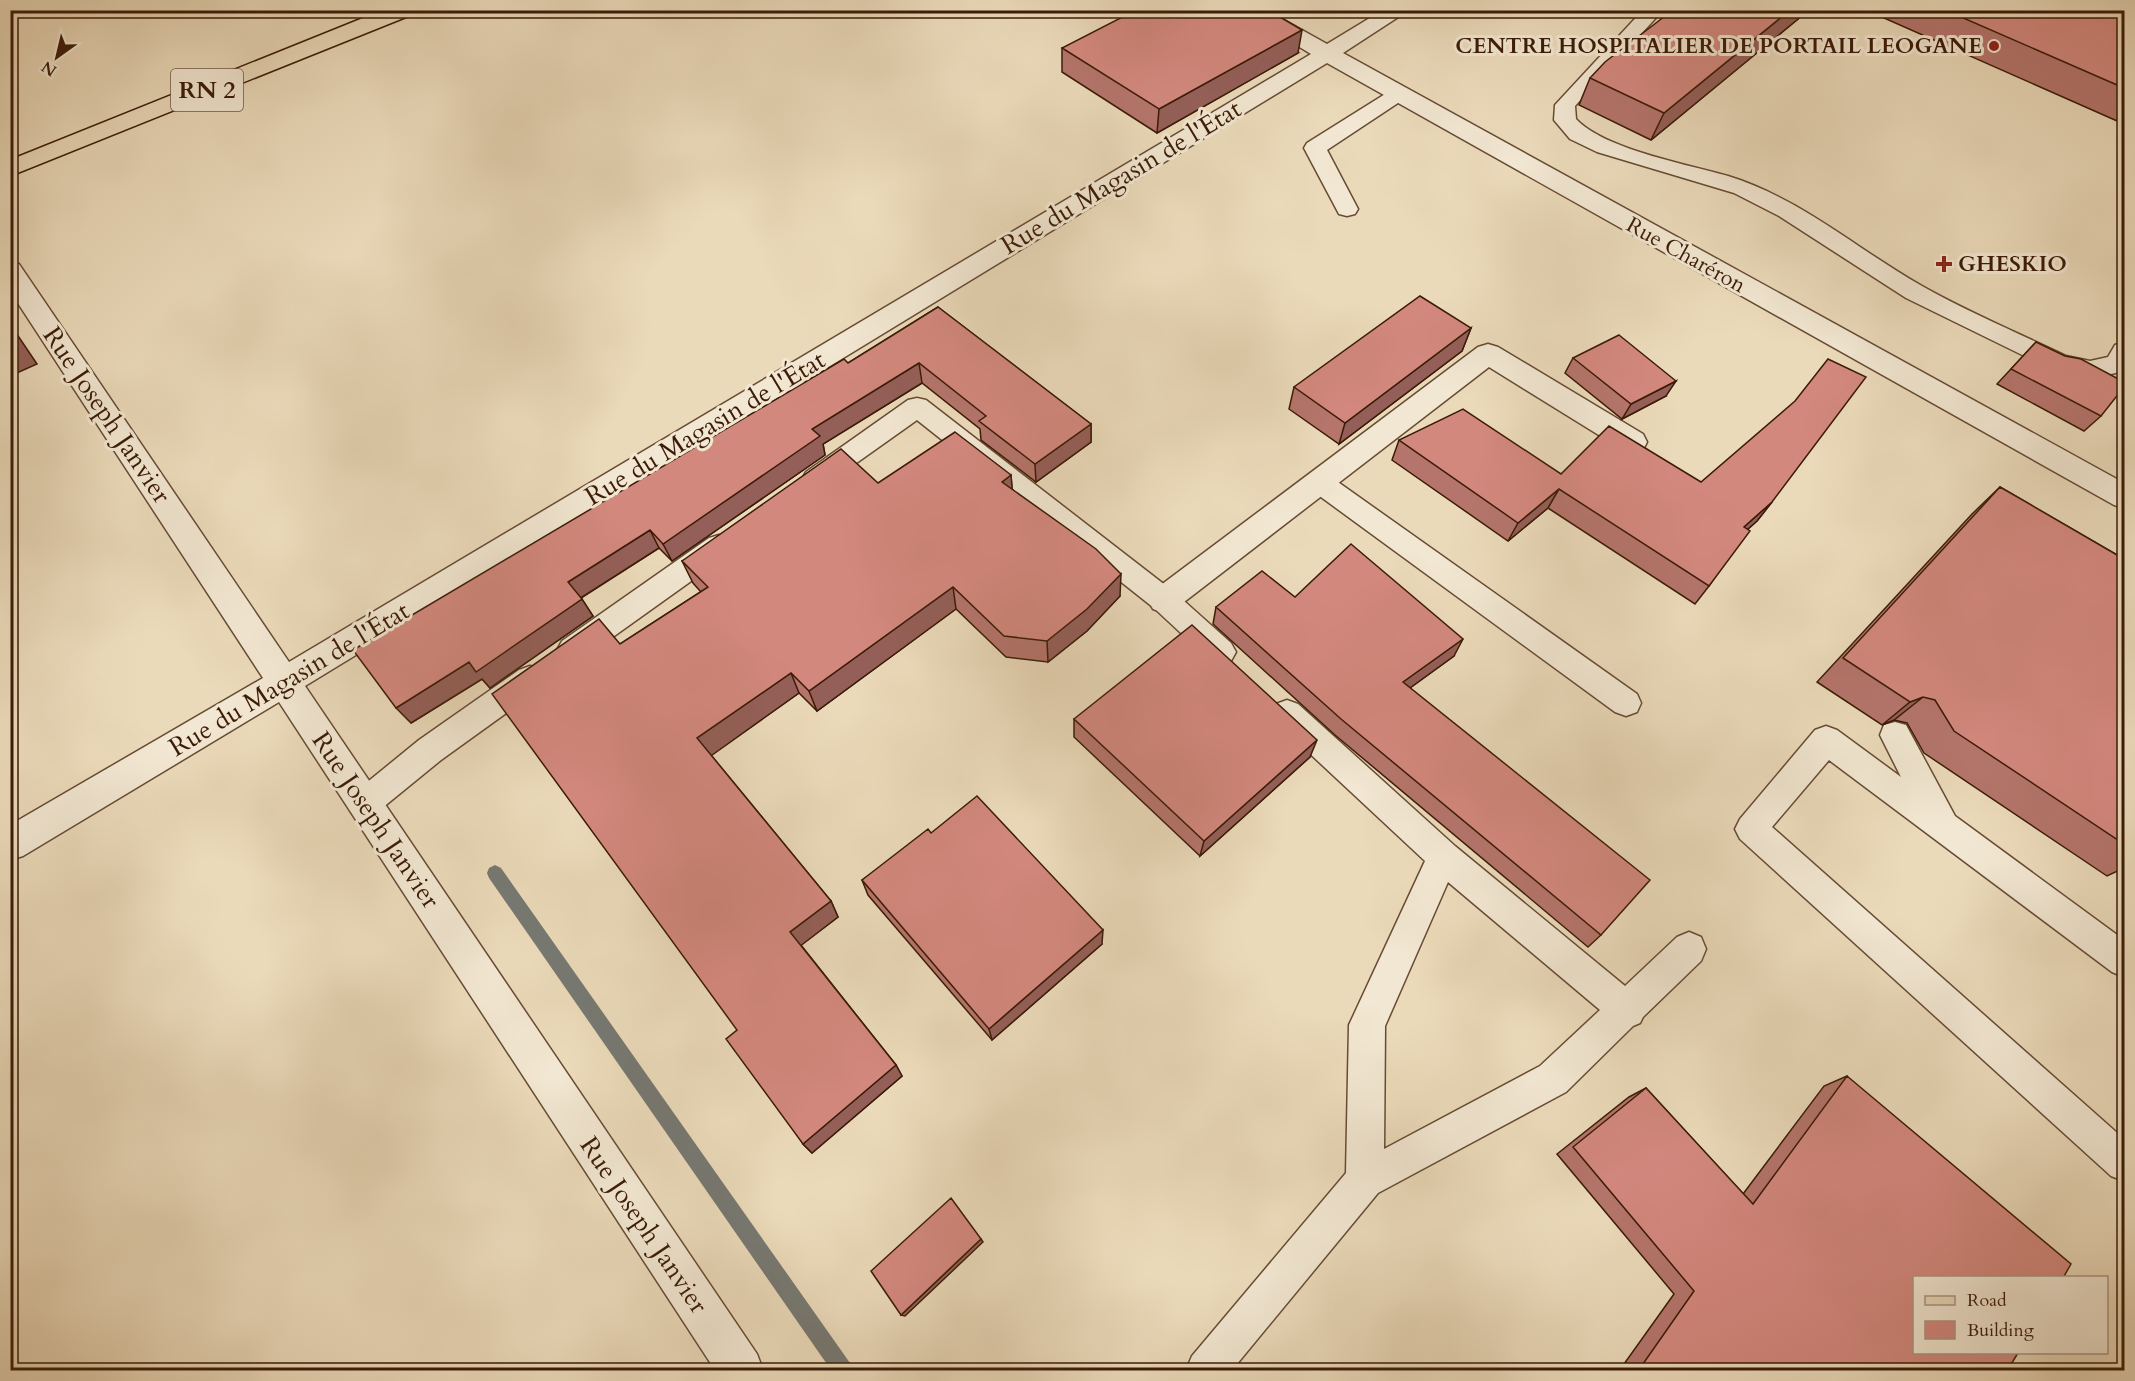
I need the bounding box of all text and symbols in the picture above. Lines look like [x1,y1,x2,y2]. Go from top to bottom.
north arrow [27,27,87,87]
place label: CENTRE HOSPITALIER DE PORTAIL LEOGANE [1455,31,1982,61]
marker: CENTRE HOSPITALIER DE PORTAIL LEOGANE [1987,39,2001,53]
text: N [37,56,61,82]
road number: RN 2 [171,69,243,111]
street label: Rue du Magasin de l'État [994,91,1248,263]
street label: Rue Charéron [1621,210,1751,300]
place label: GHESKIO [1958,249,2067,279]
marker: GHESKIO [1935,255,1953,273]
street label: Rue Joseph Janvier [35,320,179,511]
street label: Rue du Magasin de l'État [578,342,832,514]
street label: Rue du Magasin de l'État [162,593,416,765]
street label: Rue Joseph Janvier [304,725,448,916]
street label: Rue Joseph Janvier [572,1130,716,1321]
legend [1913,1276,2108,1354]
text: Road [1967,1288,2007,1313]
text: Building [1967,1318,2035,1343]

